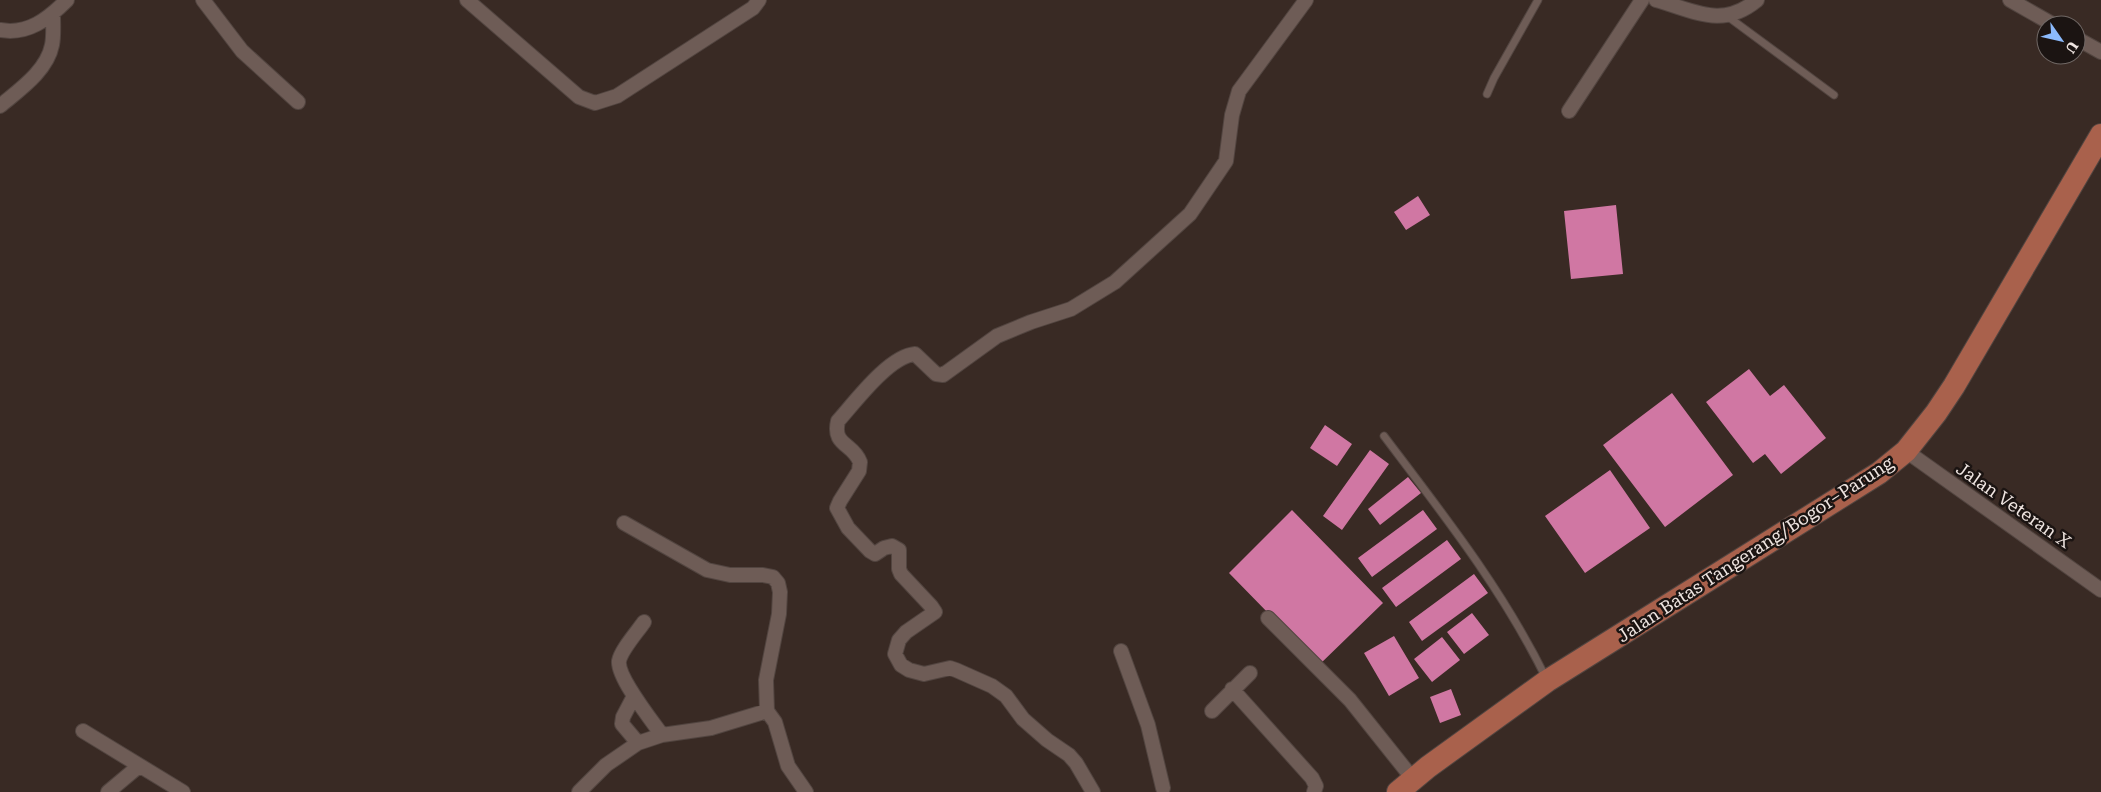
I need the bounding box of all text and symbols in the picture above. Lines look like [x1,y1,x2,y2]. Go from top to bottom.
north arrow [2036,15,2086,65]
text: U [2062,38,2081,56]
street label: Jalan Batas Tangerang/Bogor–Parung [1613,451,1898,646]
street label: Jalan Veteran X [1953,458,2075,552]

